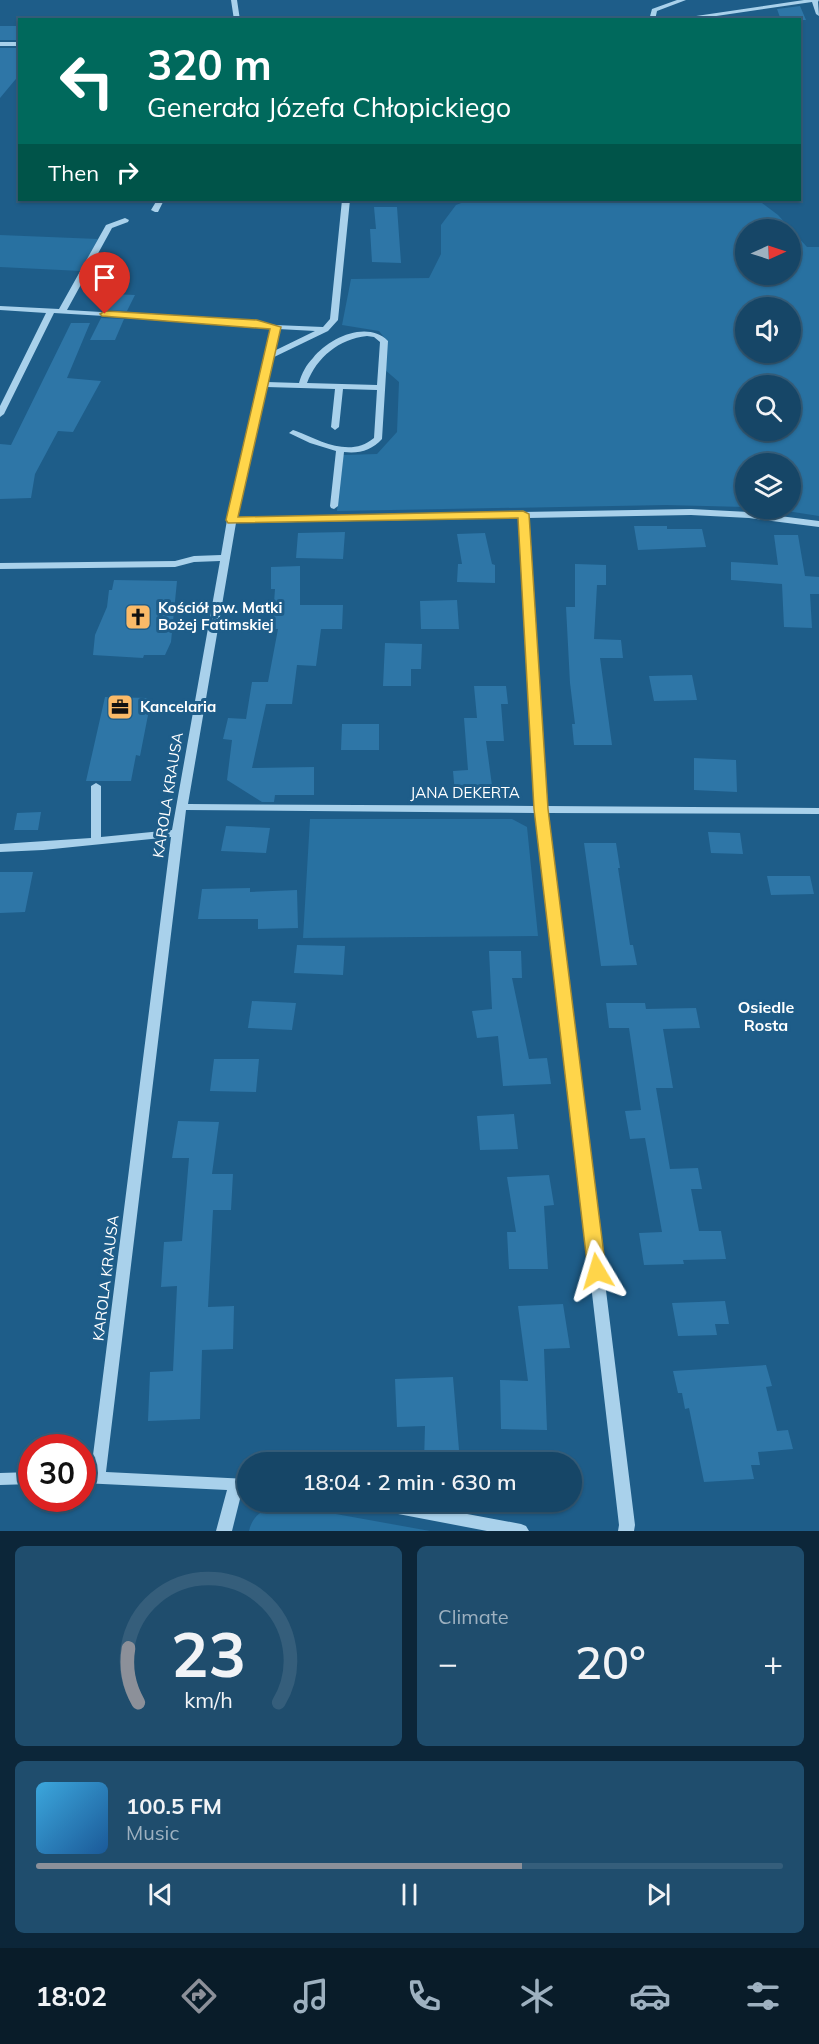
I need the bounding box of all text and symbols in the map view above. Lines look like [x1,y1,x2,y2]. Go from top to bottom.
text: 320 m [147,38,272,91]
icon: left [48,42,126,120]
text: Generała Józefa Chłopickiego [147,90,511,124]
icon: right [111,156,144,189]
text: Then [48,159,99,187]
north arrow [735,219,801,285]
map controls [735,219,801,519]
pin [79,252,130,314]
icon: arrive [88,261,121,294]
button: sound [735,297,801,363]
button: search [735,375,801,441]
button: layers [735,453,801,519]
place label: Kościół pw. Matki Bożej Fatimskiej [158,598,282,634]
church icon: Kościół pw. Matki Bożej Fatimskiej [123,602,153,632]
office icon: Kancelaria [105,692,135,722]
place label: Kancelaria [140,697,216,716]
street label: KAROLA KRAUSA [148,731,187,859]
street label: JANA DEKERTA [410,783,520,802]
district label: Osiedle Rosta [738,997,794,1035]
street label: KAROLA KRAUSA [88,1214,123,1342]
position arrow [565,1239,629,1303]
speed limit sign: 30 [18,1434,96,1512]
text: 18:04 · 2 min · 630 m [302,1468,517,1496]
text: Climate [438,1604,509,1629]
text: 23 [171,1614,246,1693]
text: 20° [575,1634,646,1690]
text: − [438,1642,458,1683]
text: + [763,1642,783,1683]
text: km/h [184,1686,233,1713]
text: 100.5 FM [126,1792,222,1820]
text: Music [126,1820,179,1845]
icon: previous [144,1878,177,1911]
icon: pause [393,1878,426,1911]
icon: next [642,1878,675,1911]
icon: directions [178,1975,220,2017]
icon: music [290,1975,332,2017]
icon: phone [403,1975,445,2017]
icon: climate [516,1975,558,2017]
icon: car [629,1975,671,2017]
icon: filters [742,1975,784,2017]
text: 18:02 [35,1979,107,2013]

